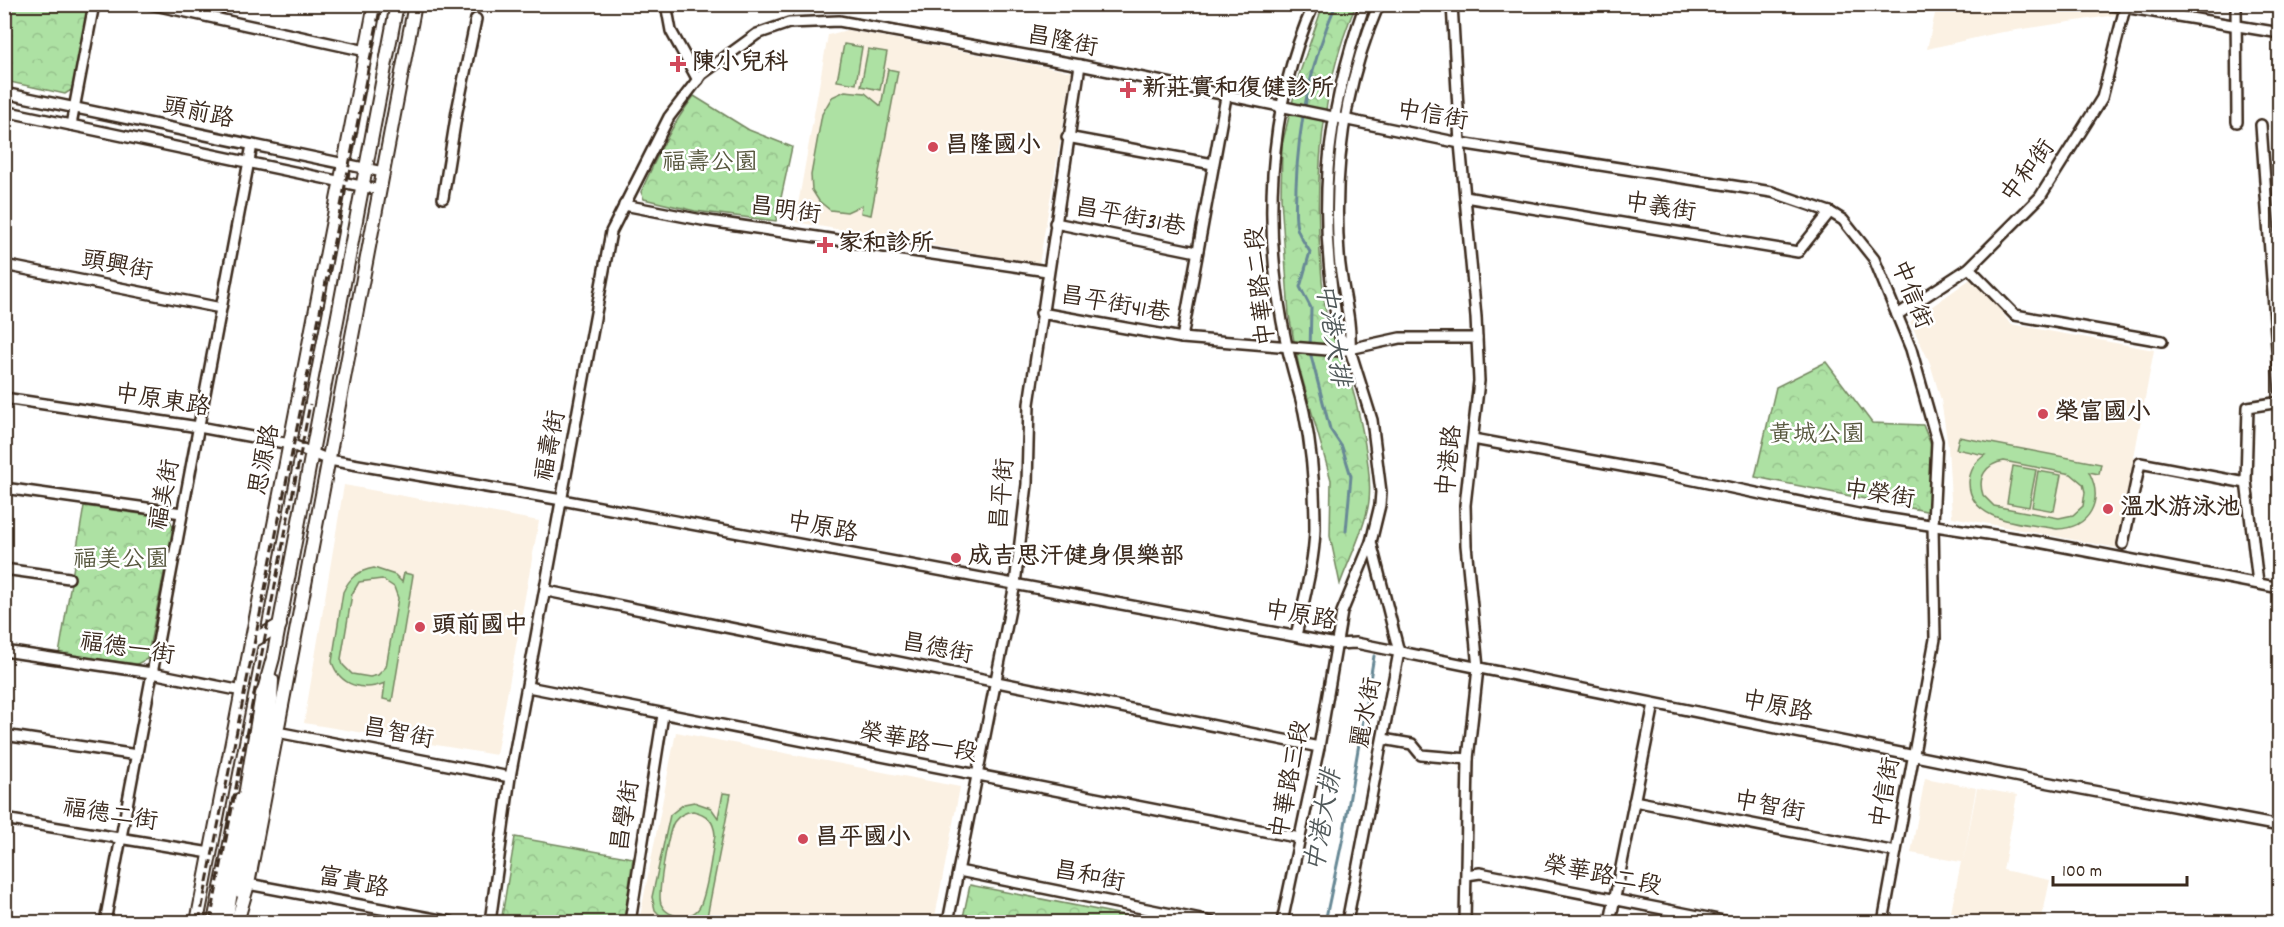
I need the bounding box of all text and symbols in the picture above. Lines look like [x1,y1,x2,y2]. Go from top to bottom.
street label: 昌隆街 [1023,19,1101,67]
place label: 陳小兒科 [692,47,789,81]
marker: 陳小兒科 [669,55,687,73]
place label: 新莊實和復健診所 [1142,73,1334,107]
marker: 新莊實和復健診所 [1119,81,1137,99]
street label: 頭前路 [159,90,237,138]
street label: 中信街 [1394,94,1470,140]
place label: 昌隆國小 [945,130,1041,164]
street label: 中和街 [1994,133,2064,211]
marker: 昌隆國小 [926,140,940,154]
park label: 福壽公園 [662,147,758,181]
street label: 中義街 [1622,187,1698,231]
street label: 昌明街 [747,190,823,234]
street label: 昌平街31巷 [1072,192,1188,246]
street label: 中華路二段 [1239,225,1285,347]
place label: 家和診所 [838,228,934,262]
marker: 家和診所 [816,236,834,254]
street label: 頭興街 [78,243,156,291]
street label: 中信街 [1881,255,1939,335]
street label: 昌平街41巷 [1057,280,1173,332]
water label: 中港大排 [1305,281,1358,391]
street label: 中原東路 [112,378,212,426]
place label: 榮富國小 [2055,397,2151,431]
street label: 福壽街 [528,407,576,485]
marker: 榮富國小 [2036,407,2050,421]
park label: 黃城公園 [1769,419,1865,453]
street label: 思源路 [242,421,290,499]
street label: 中港路 [1430,423,1472,499]
street label: 福美街 [142,456,190,534]
street label: 昌平街 [984,457,1024,531]
street label: 中榮街 [1841,474,1917,518]
place label: 溫水游泳池 [2120,492,2240,526]
marker: 溫水游泳池 [2101,502,2115,516]
street label: 中原路 [783,505,861,553]
place label: 成吉思汗健身俱樂部 [968,541,1184,575]
park label: 福美公園 [73,544,169,578]
marker: 成吉思汗健身俱樂部 [949,551,963,565]
street label: 中原路 [1262,594,1338,640]
place label: 頭前國中 [432,610,528,644]
marker: 頭前國中 [413,620,427,634]
street label: 福德一街 [77,626,177,674]
street label: 昌德街 [898,626,976,674]
street label: 麗水街 [1344,674,1392,752]
street label: 中原路 [1738,684,1816,732]
street label: 昌智街 [359,711,437,759]
street label: 榮華路一段 [856,716,980,772]
street label: 中華路三段 [1264,718,1320,842]
street label: 中信街 [1864,755,1910,831]
water label: 中港大排 [1298,765,1353,875]
street label: 昌學街 [605,778,649,854]
street label: 中智街 [1730,784,1808,832]
street label: 福德二街 [60,792,160,840]
place label: 昌平國小 [815,822,911,856]
marker: 昌平國小 [796,832,810,846]
street label: 榮華路二段 [1540,849,1664,905]
scale bar [2053,849,2186,887]
street label: 昌和街 [1050,854,1128,902]
street label: 富貴路 [314,860,392,908]
text: 100 m [2062,860,2102,885]

